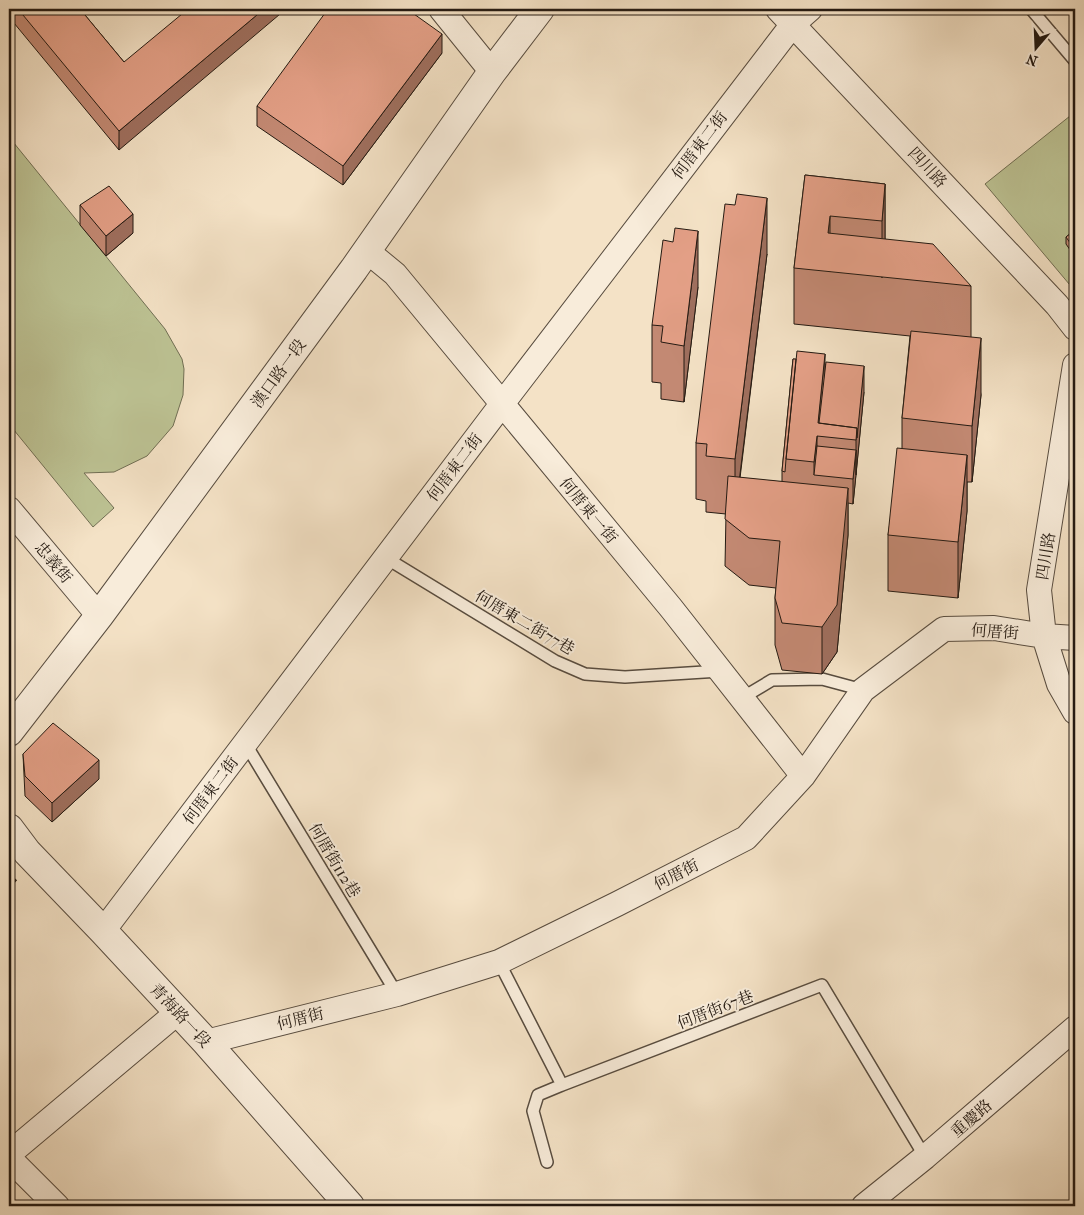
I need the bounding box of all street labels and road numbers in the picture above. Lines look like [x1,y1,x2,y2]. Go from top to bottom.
street label: 何厝東二街 [668,108,731,183]
street label: 四川路 [904,143,951,191]
street label: 漢口路一段 [247,335,310,411]
street label: 何厝東二街 [423,430,486,505]
street label: 何厝東一街 [556,474,622,547]
street label: 四川路 [1032,531,1059,581]
street label: 忠義街 [31,538,76,587]
street label: 何厝東二街77巷 [472,586,578,659]
street label: 何厝街 [970,620,1020,643]
street label: 何厝東二街 [179,753,242,828]
street label: 何厝街112巷 [305,820,364,901]
street label: 何厝街 [651,855,702,894]
street label: 青海路一段 [146,980,215,1051]
street label: 何厝街67巷 [674,986,756,1033]
street label: 何厝街 [275,1003,326,1034]
street label: 重慶路 [947,1095,996,1141]

